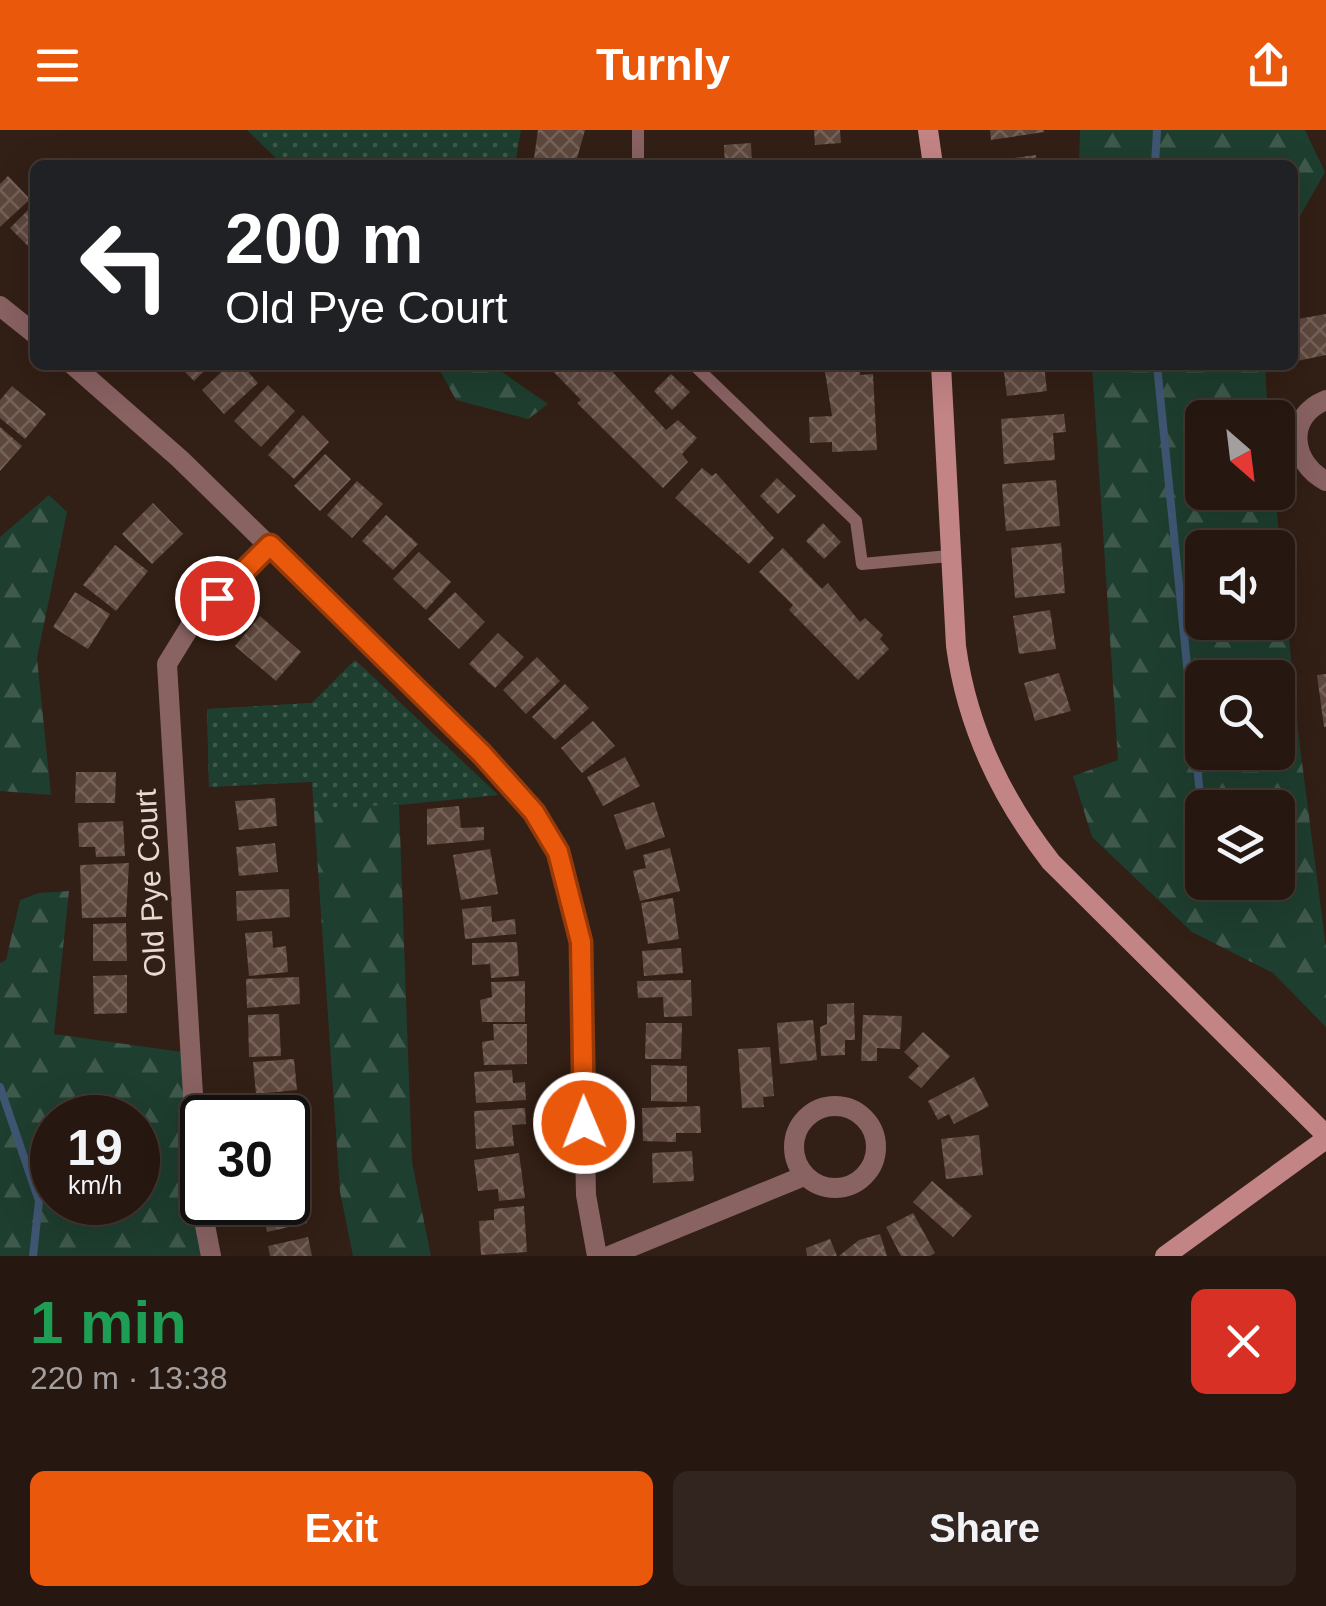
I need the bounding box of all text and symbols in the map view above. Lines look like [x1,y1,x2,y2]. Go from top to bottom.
icon: menu [30,38,85,93]
icon: share [1241,38,1296,93]
text: Turnly [596,39,730,90]
icon: left [60,200,190,330]
text: 200 m [225,200,423,278]
text: Old Pye Court [225,282,508,333]
north arrow [1185,400,1295,510]
map controls [1185,400,1295,900]
button: sound [1185,530,1295,640]
pin [175,556,260,641]
icon: arrive [190,571,245,626]
button: search [1185,660,1295,770]
street label: Old Pye Court [129,787,171,978]
button: layers [1185,790,1295,900]
position arrow [532,1071,636,1175]
speed limit sign: 30 [180,1095,310,1225]
text: 19 [67,1120,123,1176]
text: km/h [68,1171,122,1199]
text: 1 min [30,1289,187,1356]
button: close [1191,1289,1296,1394]
text: 220 m · 13:38 [30,1360,227,1396]
button: Exit [30,1471,653,1586]
button: Share [673,1471,1296,1586]

